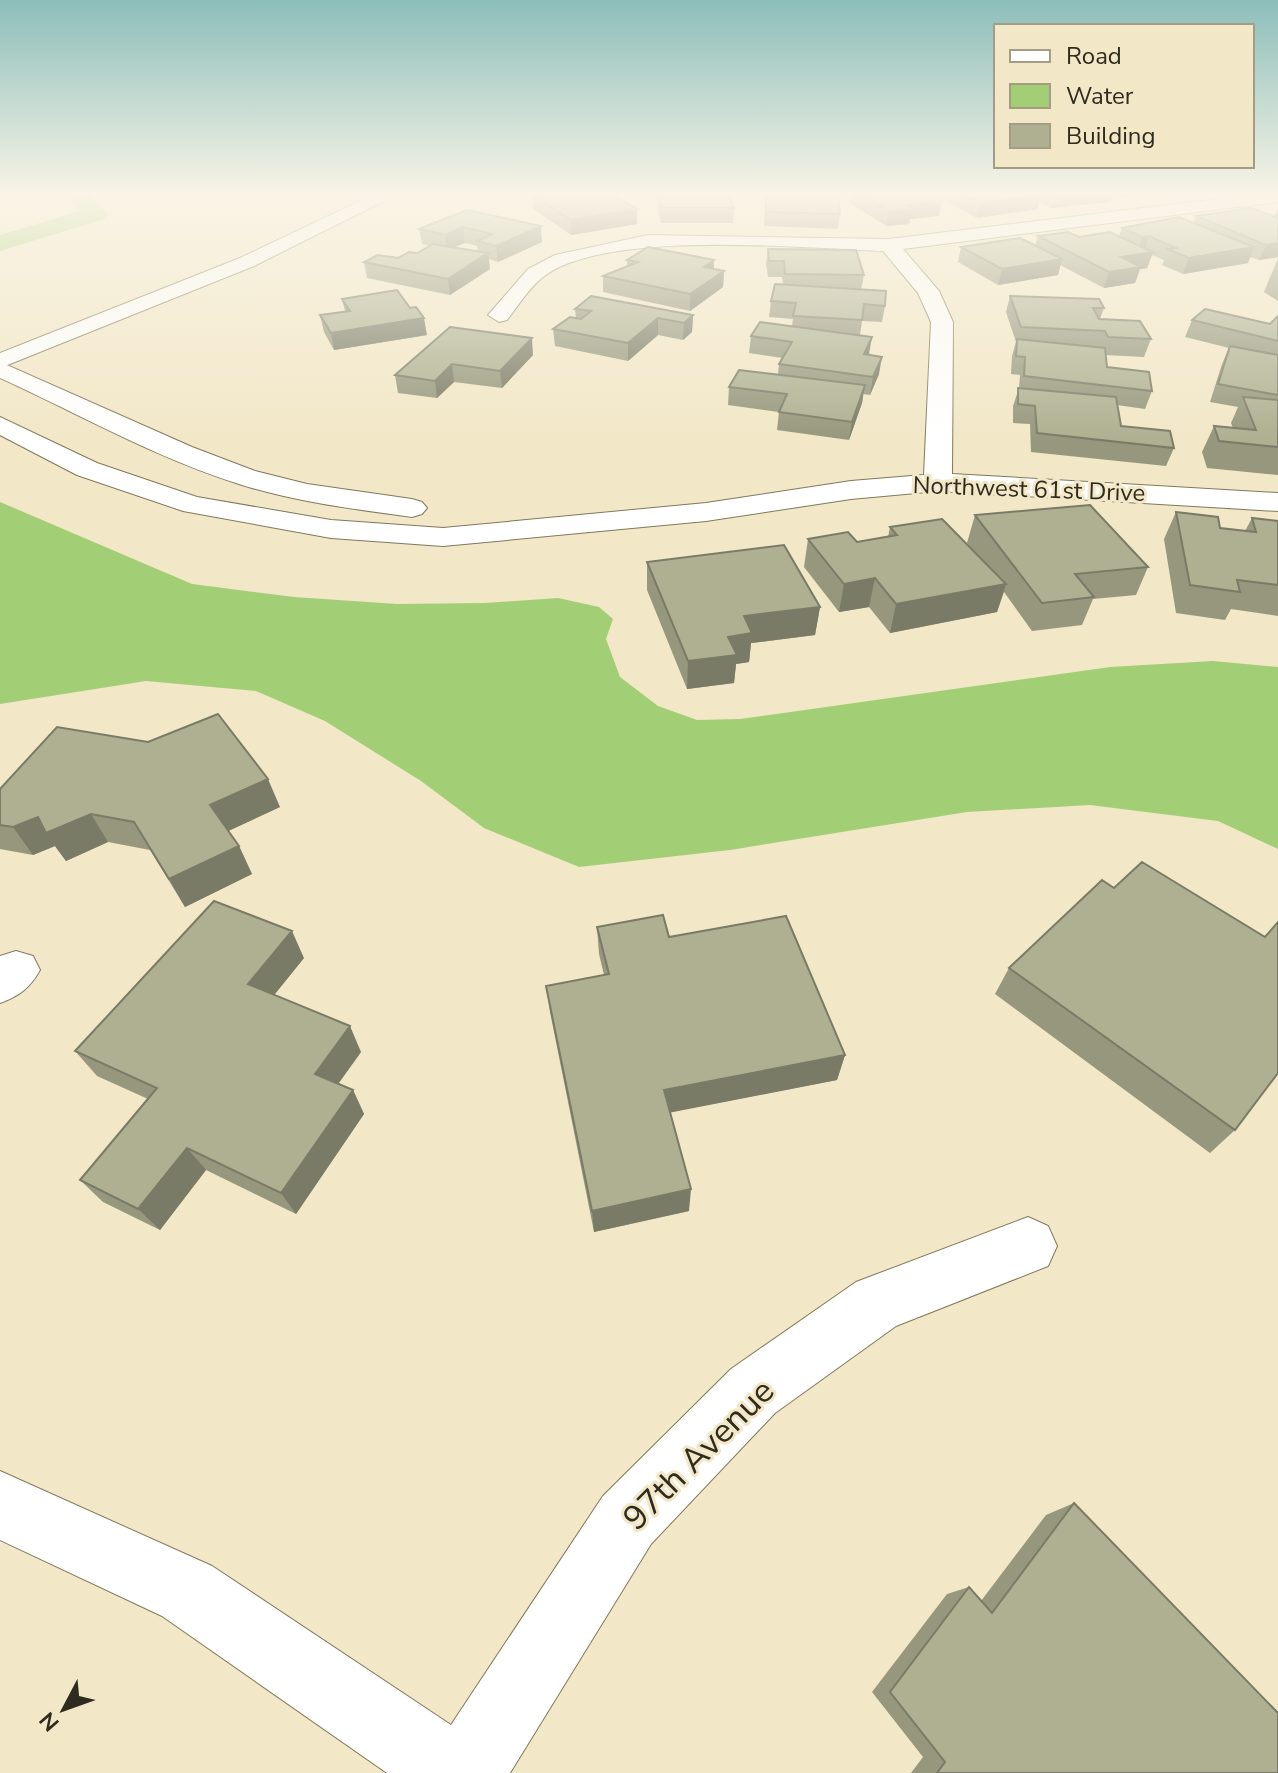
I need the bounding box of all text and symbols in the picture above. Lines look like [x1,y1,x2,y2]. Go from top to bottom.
legend [994,24,1254,168]
text: Road [1066,40,1122,72]
text: Water [1066,80,1134,112]
text: Building [1066,120,1156,152]
street label: Northwest 61st Drive [912,469,1146,509]
street label: 97th Avenue [613,1369,784,1540]
north arrow [24,1669,104,1749]
text: N [33,1705,66,1738]

